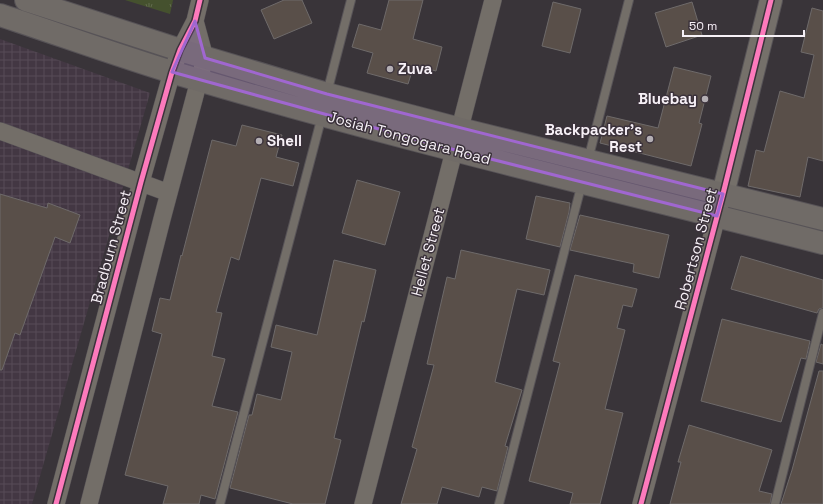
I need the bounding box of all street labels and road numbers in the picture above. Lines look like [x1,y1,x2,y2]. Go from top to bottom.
street label: Josiah Tongogara Road [325,107,493,168]
street label: Robertson Street [670,186,721,312]
street label: Bradburn Street [86,188,135,306]
street label: Hellet Street [407,205,449,298]

